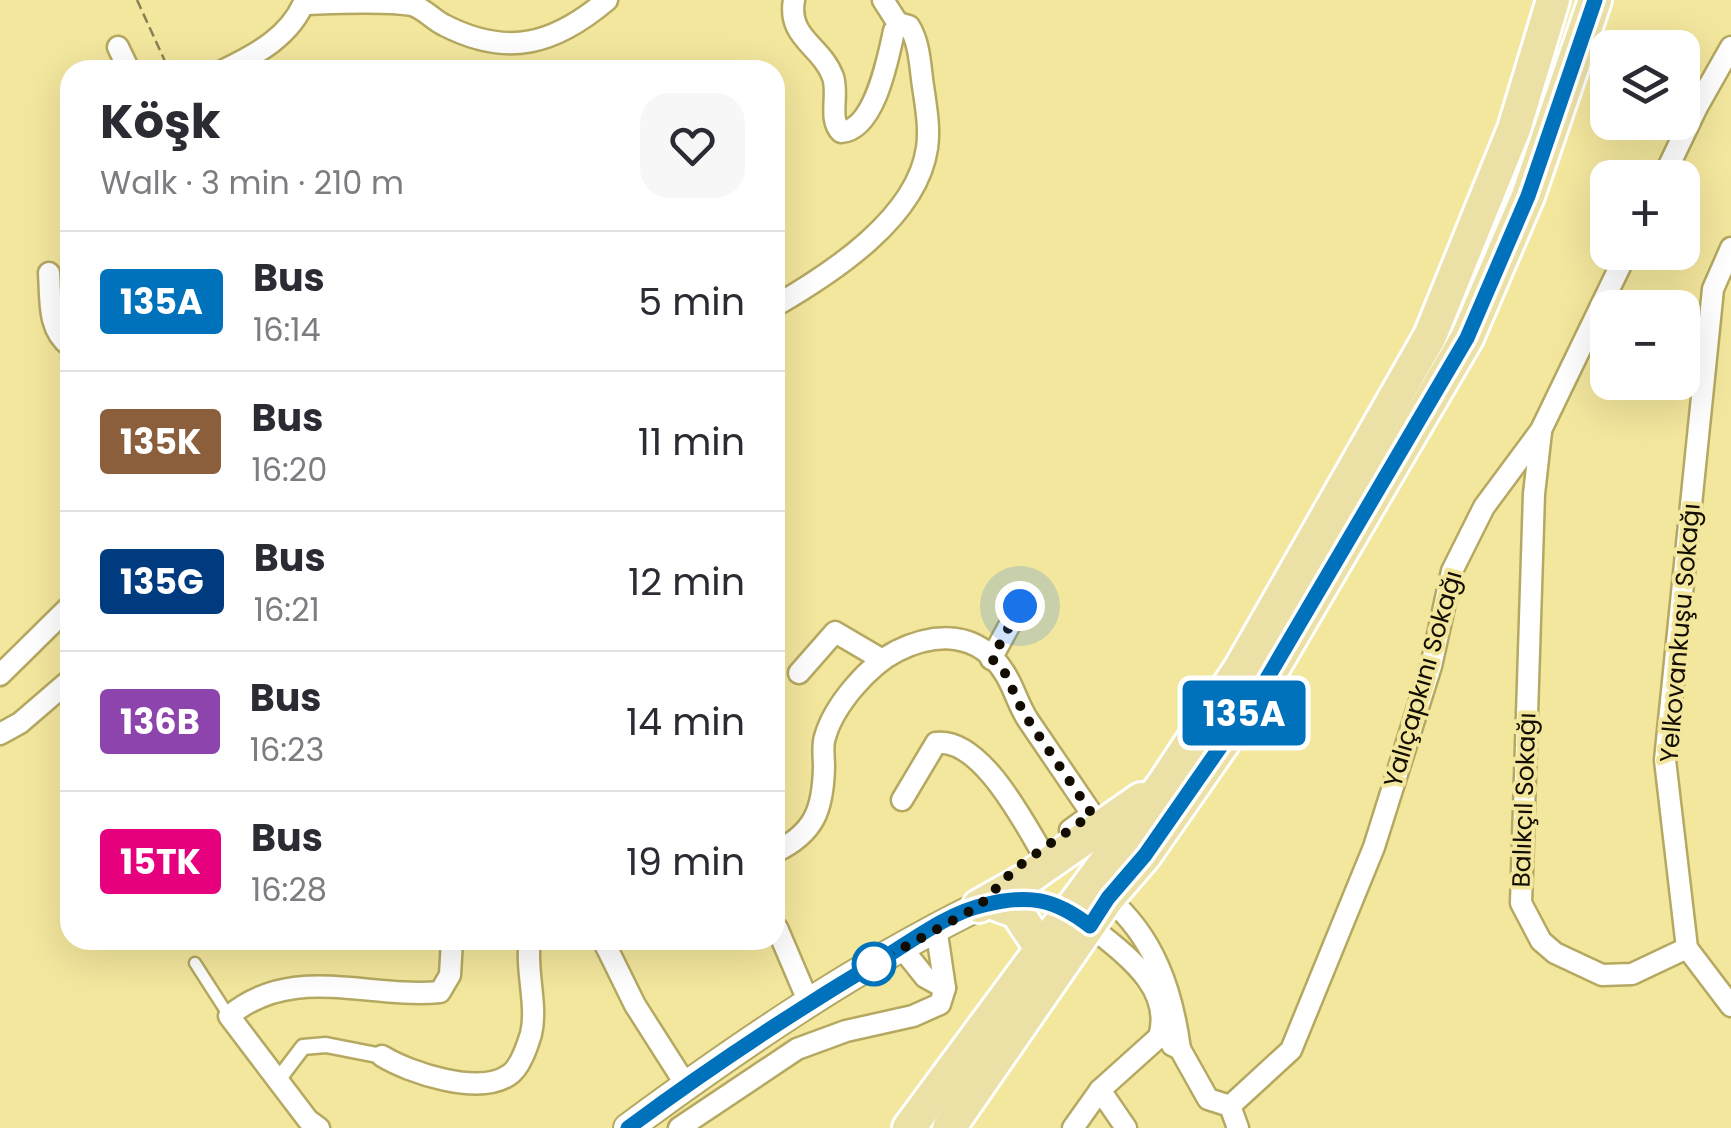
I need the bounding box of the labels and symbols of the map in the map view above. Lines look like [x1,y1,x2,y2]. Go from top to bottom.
street label: Yelkovankuşu Sokağı [1651,502,1709,764]
street label: Yalıçapkını Sokağı [1375,566,1471,792]
your location [995,581,1045,631]
line badge: 135A [1174,680,1314,746]
street label: Balıkçıl Sokağı [1503,712,1545,888]
unlabelled marker [853,943,895,985]

